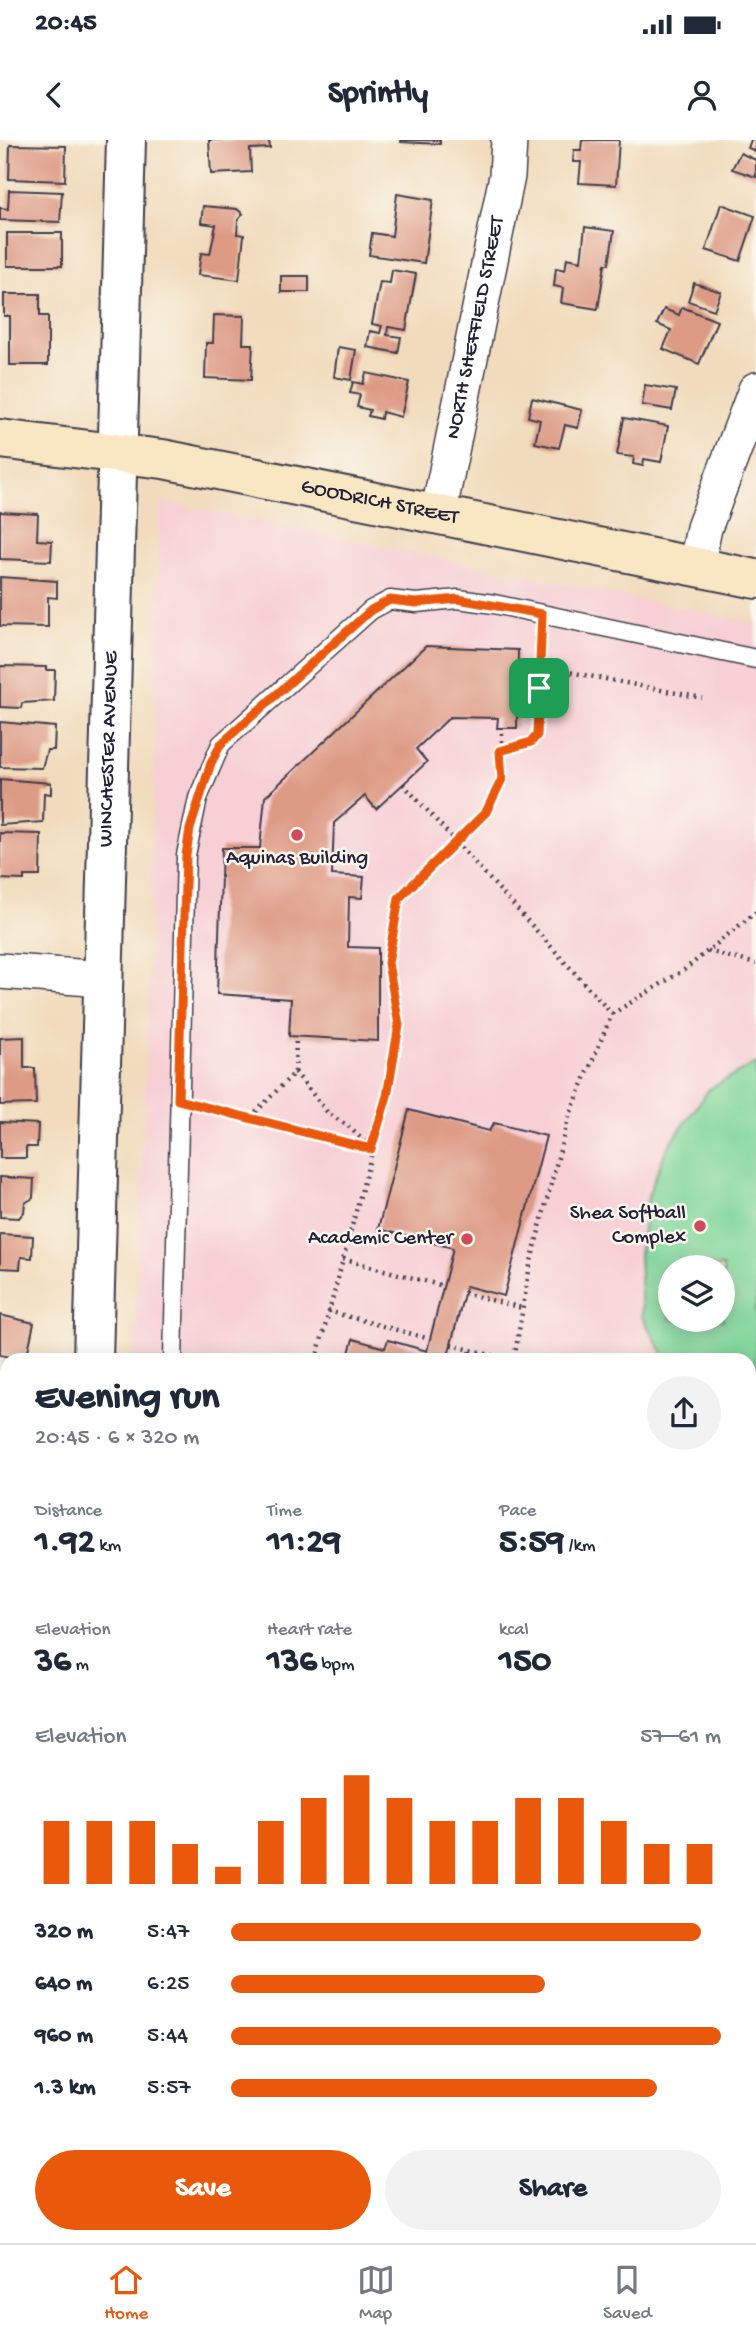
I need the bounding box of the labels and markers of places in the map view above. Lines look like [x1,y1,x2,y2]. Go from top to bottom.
pin [509,658,569,718]
marker: Aquinas Building [289,827,305,843]
place label: Aquinas Building [226,847,368,872]
place label: Shea Softball Complex [570,1202,686,1251]
marker: Shea Softball Complex [692,1218,708,1234]
place label: Academic Center [308,1227,455,1252]
marker: Academic Center [459,1231,475,1247]

